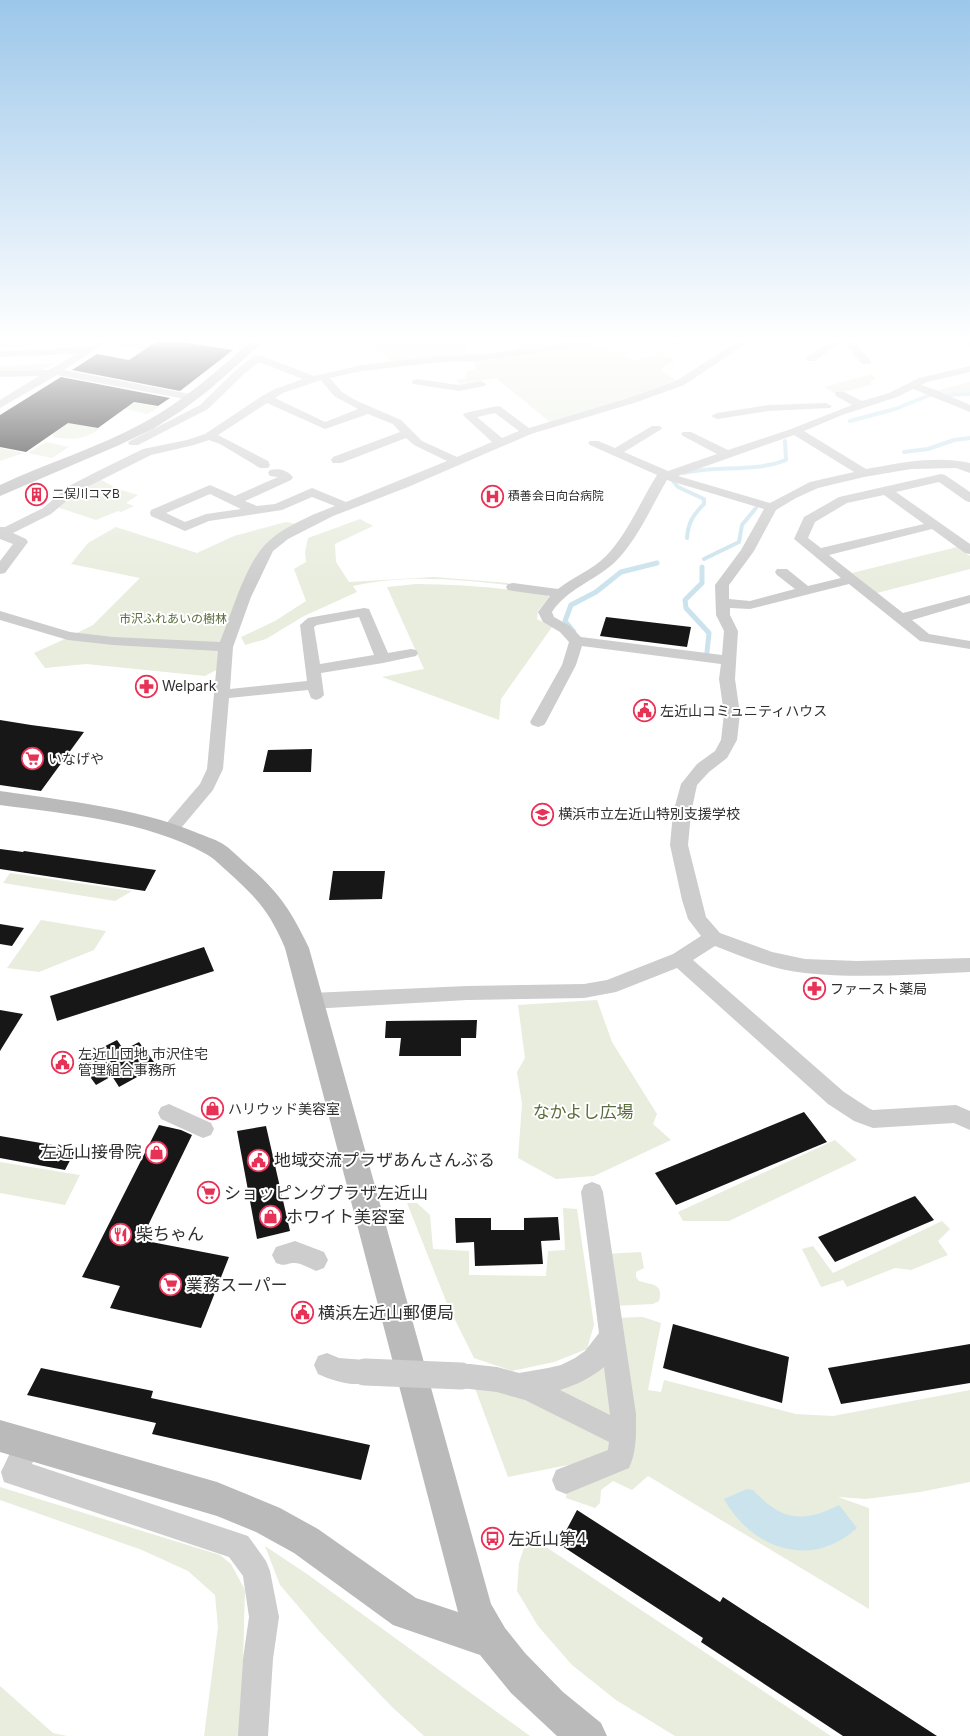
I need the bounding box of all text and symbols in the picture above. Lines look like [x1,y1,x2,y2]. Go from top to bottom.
building icon: 二俣川コマB [24,481,50,507]
hospital icon: 積善会日向台病院 [479,483,505,509]
place label: 二俣川コマB [52,486,120,501]
place label: 積善会日向台病院 [508,488,604,503]
park label: 市沢ふれあいの樹林 [119,611,227,626]
pharmacy icon: Welpark [133,673,159,699]
place label: Welpark [162,677,217,694]
public building icon: 左近山コミュニティハウス [632,698,658,724]
place label: 左近山コミュニティハウス [660,702,827,719]
supermarket icon: いなげや [19,746,45,772]
place label: いなげや [48,750,104,767]
school or university icon: 横浜市立左近山特別支援学校 [529,801,555,827]
place label: 横浜市立左近山特別支援学校 [558,805,740,822]
pharmacy icon: ファースト薬局 [801,976,827,1002]
place label: ファースト薬局 [830,980,927,997]
place label: 左近山団地 市沢住宅 管理組合事務所 [78,1045,208,1078]
public building icon: 左近山団地 市沢住宅 管理組合事務所 [49,1049,75,1075]
shop icon: ハリウッド美容室 [199,1096,225,1122]
place label: ハリウッド美容室 [228,1100,340,1117]
park label: なかよし広場 [532,1102,634,1122]
shop icon: 左近山接骨院 [144,1139,170,1165]
place label: 左近山接骨院 [40,1142,142,1162]
public building icon: 地域交流プラザあんさんぶる [246,1147,272,1173]
place label: 地域交流プラザあんさんぶる [274,1150,495,1170]
supermarket icon: ショッピングプラザ左近山 [195,1180,221,1206]
place label: ショッピングプラザ左近山 [224,1183,428,1203]
shop icon: ホワイト美容室 [258,1204,284,1230]
place label: ホワイト美容室 [286,1207,405,1227]
restaurant icon: 柴ちゃん [107,1221,133,1247]
place label: 柴ちゃん [136,1224,204,1244]
supermarket icon: 業務スーパー [158,1272,184,1298]
place label: 業務スーパー [186,1275,288,1295]
public building icon: 横浜左近山郵便局 [290,1300,316,1326]
place label: 横浜左近山郵便局 [318,1303,454,1323]
bus stop icon: 左近山第4 [480,1526,506,1552]
place label: 左近山第4 [508,1529,587,1549]

